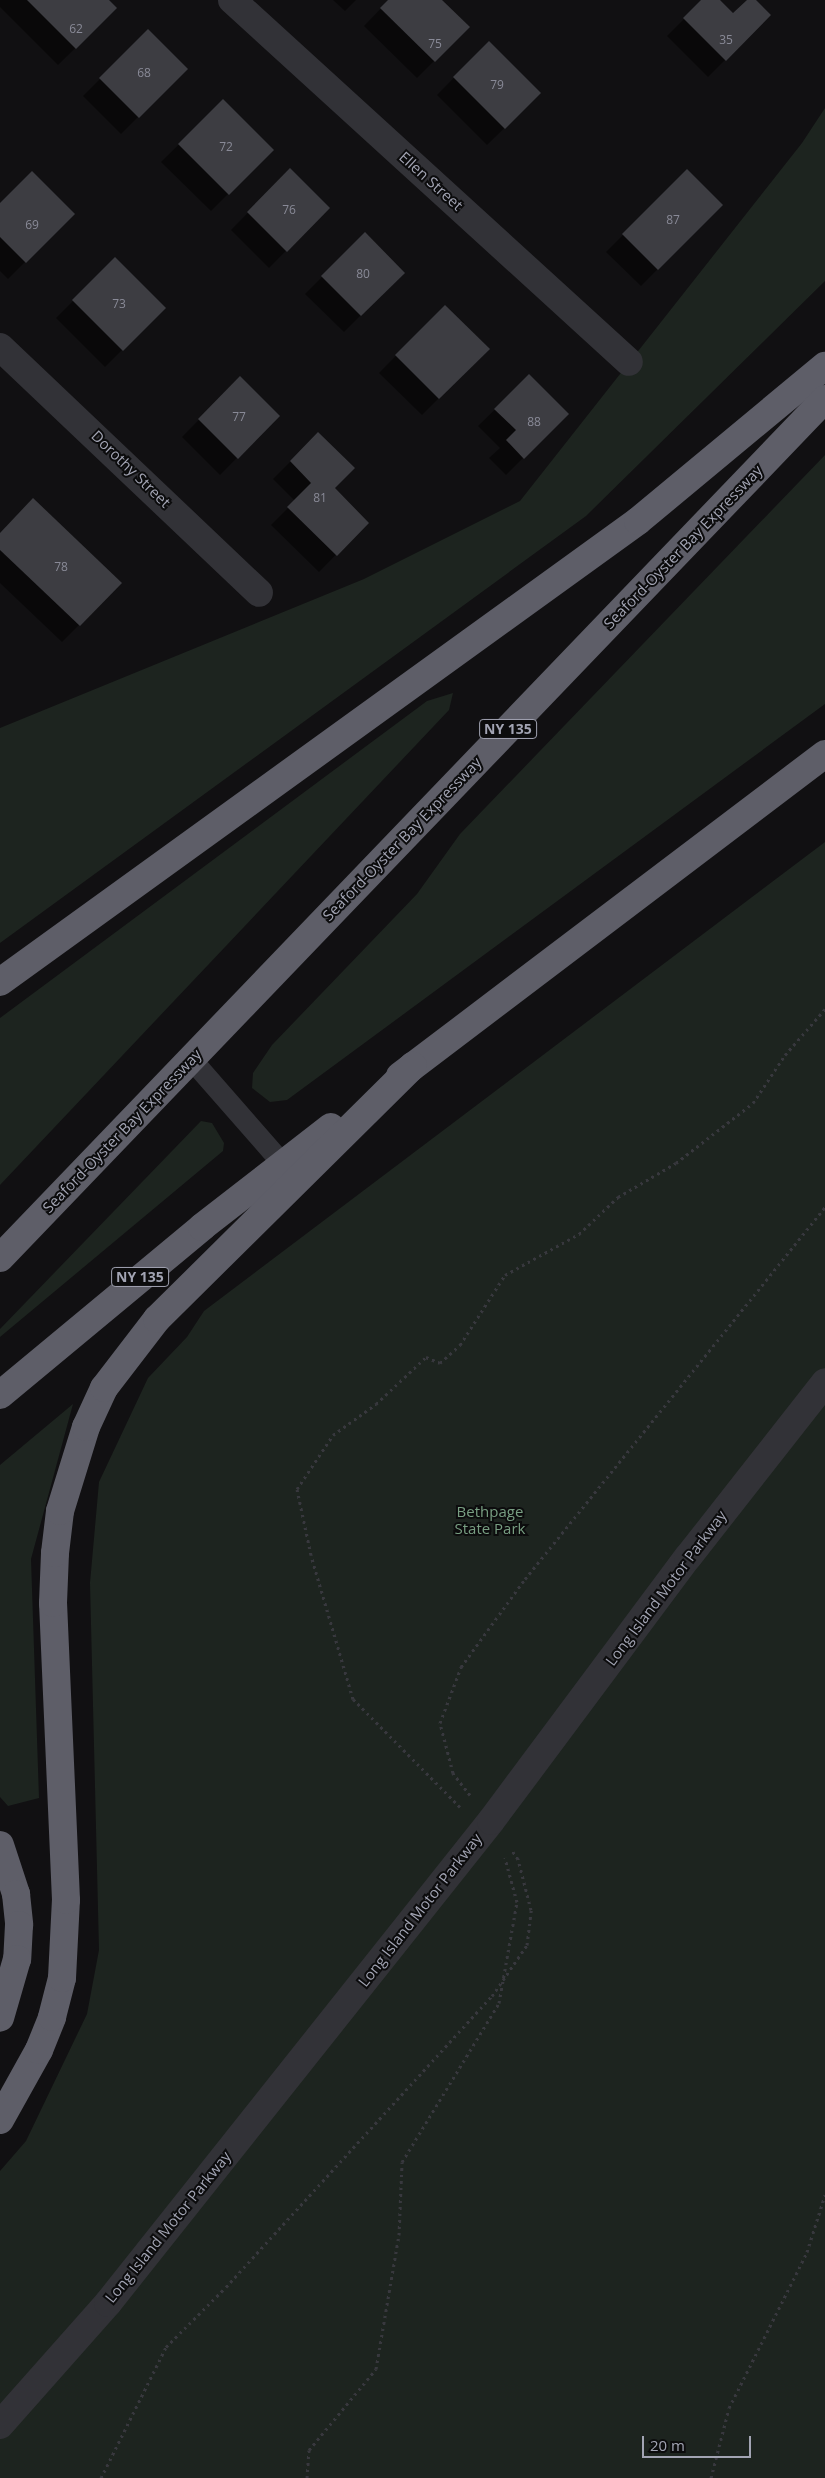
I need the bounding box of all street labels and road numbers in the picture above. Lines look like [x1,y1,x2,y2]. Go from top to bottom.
street label: Ellen Street [396,148,466,214]
street label: Dorothy Street [88,427,174,511]
street label: Seaford-Oyster Bay Expressway [600,461,766,633]
road number: NY 135 [478,718,538,741]
street label: Seaford-Oyster Bay Expressway [319,753,485,925]
street label: Seaford-Oyster Bay Expressway [39,1045,205,1217]
road number: NY 135 [110,1266,170,1288]
street label: Long Island Motor Parkway [602,1507,730,1669]
street label: Long Island Motor Parkway [355,1830,485,1990]
street label: Long Island Motor Parkway [101,2148,235,2306]

